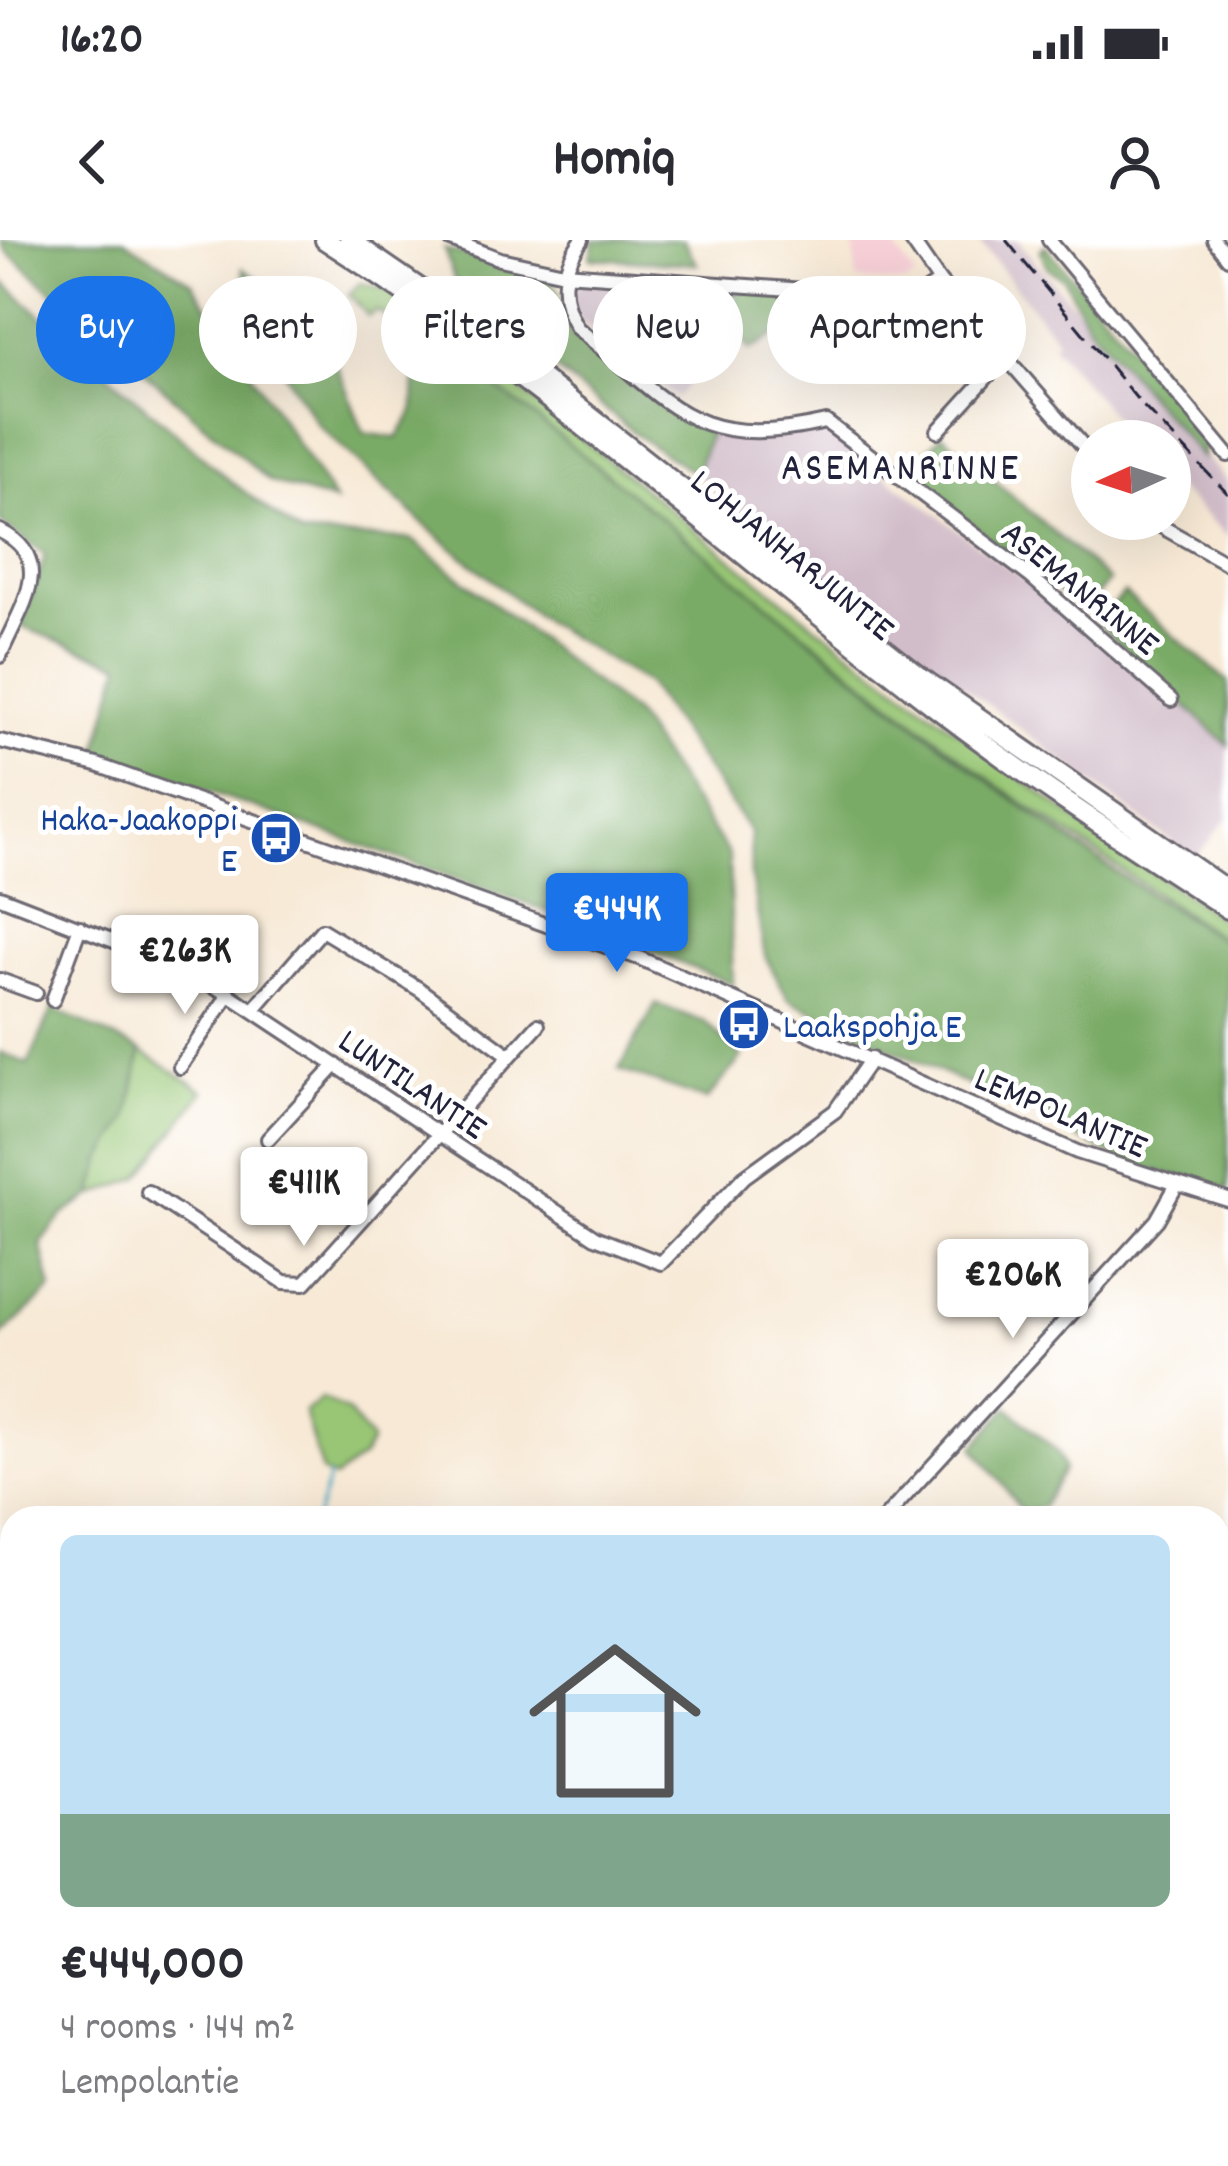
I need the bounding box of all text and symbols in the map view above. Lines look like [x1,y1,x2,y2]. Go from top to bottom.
text: 16:20 [60,10,144,74]
text: Homiq [553,124,675,201]
icon: back [60,129,126,195]
icon: person [1102,129,1168,195]
chip: Buy [36,276,175,384]
chip: Rent [199,276,357,384]
chip: Filters [381,276,569,384]
chip: New [593,276,743,384]
chip: Apartment [767,276,1026,384]
north arrow [1071,420,1191,540]
map controls [1071,420,1191,540]
district label: ASEMANRINNE [781,444,1021,499]
street label: LOHJANHARJUNTIE [677,459,904,657]
street label: ASEMANRINNE [988,510,1169,671]
place label: Haka-Jaakoppi E [40,797,237,890]
bus stop icon: Haka-Jaakoppi E [248,810,304,866]
pin: €444K [533,873,701,975]
text: €444K [573,884,661,939]
pin: €263K [101,915,269,1017]
text: €263K [138,926,232,981]
bus stop icon: Laakspohja E [716,996,772,1052]
place label: Laakspohja E [783,1004,961,1056]
street label: LUNTILANTIE [326,1018,495,1156]
street label: LEMPOLANTIE [965,1056,1154,1175]
pin: €411K [220,1147,388,1249]
text: €411K [267,1158,341,1213]
pin: €206K [929,1239,1097,1341]
text: €206K [964,1250,1062,1305]
icon: home [507,1613,723,1829]
text: €444,000 [60,1931,245,2003]
text: 4 rooms · 144 m² [60,2003,295,2058]
text: Lempolantie [60,2058,240,2113]

